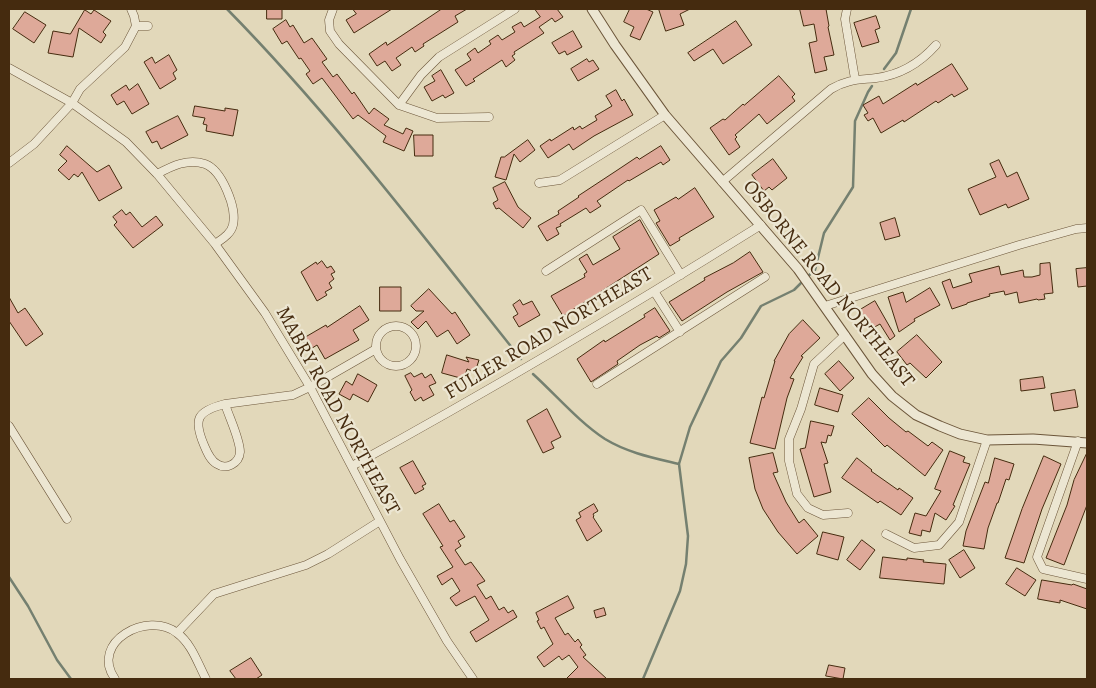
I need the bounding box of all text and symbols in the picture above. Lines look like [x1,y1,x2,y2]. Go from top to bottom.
street label: OSBORNE ROAD NORTHEAST [737,176,919,392]
street label: FULLER ROAD NORTHEAST [441,262,657,406]
street label: MABRY ROAD NORTHEAST [270,303,404,519]

